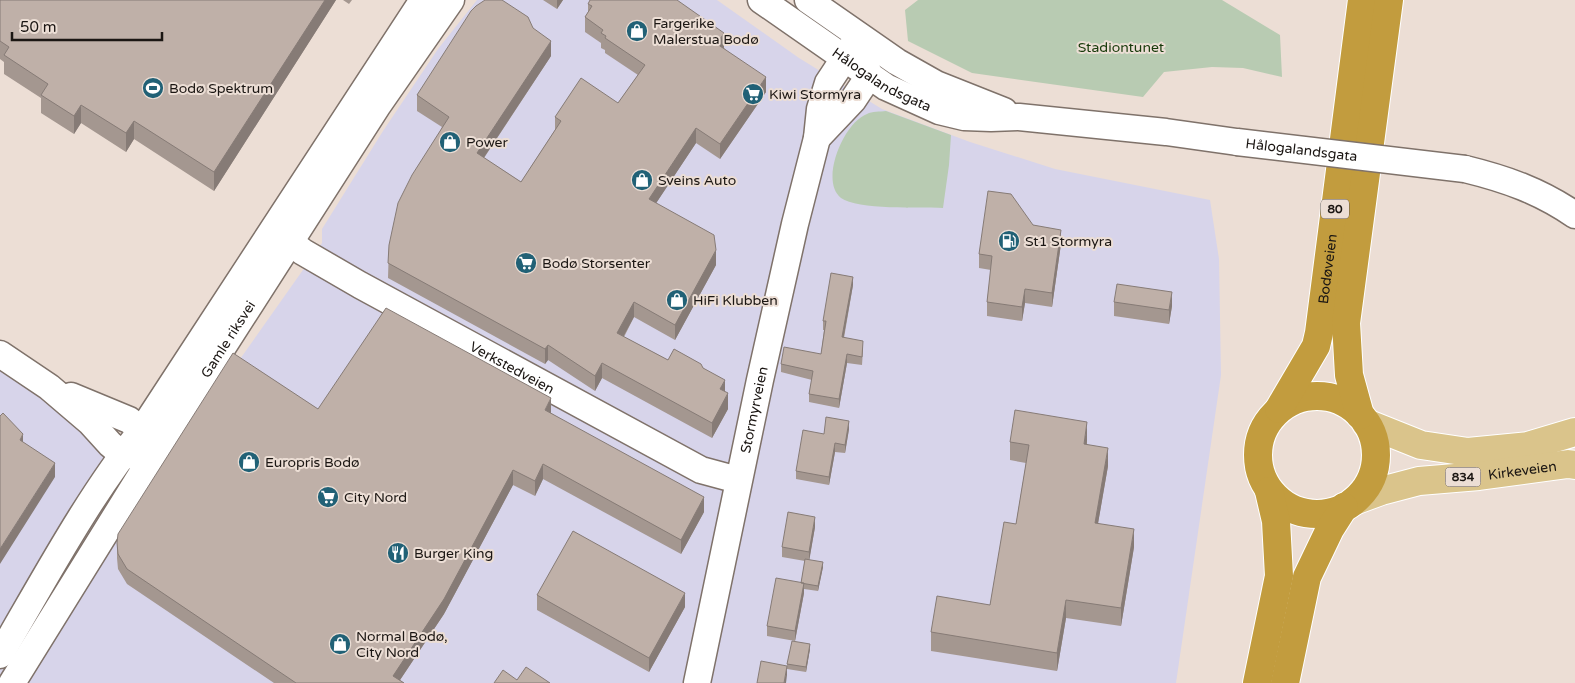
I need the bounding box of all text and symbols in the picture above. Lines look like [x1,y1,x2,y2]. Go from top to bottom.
scale bar [12,10,162,42]
place label: Fargerike Malerstua Bodø [653,15,759,48]
text: 50 m [20,18,57,36]
shop icon: Fargerike Malerstua Bodø [625,19,649,43]
park label: Stadiontunet [1078,39,1165,56]
street label: Hålogalandsgata [829,44,934,115]
sports icon: Bodø Spektrum [141,76,165,100]
place label: Bodø Spektrum [169,80,273,97]
supermarket icon: Kiwi Stormyra [741,82,765,106]
place label: Kiwi Stormyra [769,86,861,103]
shop icon: Power [438,130,462,154]
place label: Power [466,134,509,151]
street label: Hålogalandsgata [1245,135,1358,165]
shop icon: Sveins Auto [630,168,654,192]
place label: Sveins Auto [658,172,736,189]
road number: 80 [1321,200,1349,218]
fuel station icon: St1 Stormyra [997,229,1021,253]
place label: St1 Stormyra [1025,233,1112,250]
street label: Bodøveien [1315,233,1341,305]
supermarket icon: Bodø Storsenter [514,251,538,275]
place label: Bodø Storsenter [542,255,651,272]
shop icon: HiFi Klubben [665,288,689,312]
place label: HiFi Klubben [693,292,778,309]
street label: Gamle riksvei [197,298,259,381]
street label: Verkstedveien [467,338,557,398]
street label: Stormyrveien [737,365,772,455]
shop icon: Europris Bodø [237,450,261,474]
place label: Europris Bodø [265,454,359,471]
street label: Kirkeveien [1487,458,1558,484]
road number: 834 [1446,468,1480,487]
supermarket icon: City Nord [316,485,340,509]
place label: City Nord [344,489,407,506]
restaurant icon: Burger King [386,541,410,565]
place label: Burger King [414,545,493,562]
place label: Normal Bodø, City Nord [356,628,448,661]
shop icon: Normal Bodø, City Nord [328,632,352,656]

